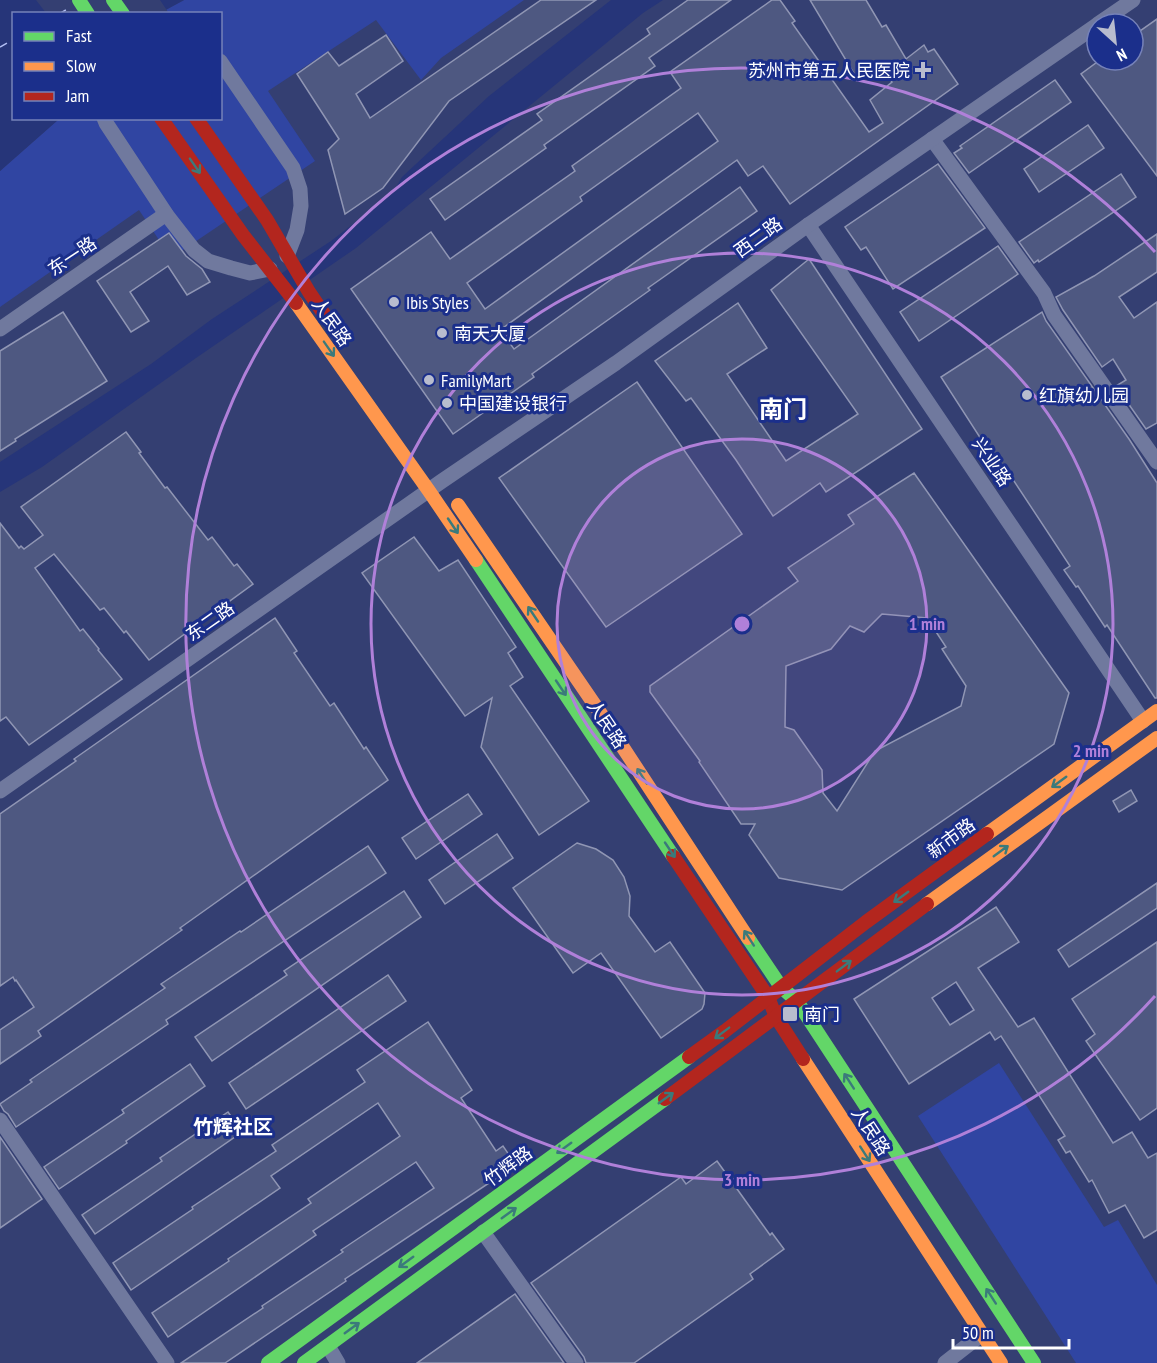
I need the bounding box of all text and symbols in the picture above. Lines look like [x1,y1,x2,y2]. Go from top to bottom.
legend [12,12,222,120]
north arrow [1085,12,1145,72]
text: Fast [66,24,92,47]
text: N [1113,44,1130,66]
text: Slow [66,54,97,77]
place label: 苏州市第五人民医院 [748,59,910,82]
marker: 苏州市第五人民医院 [914,61,932,79]
text: Jam [65,84,89,107]
one-way arrow [189,158,201,174]
street label: 西二路 [729,212,787,262]
street label: 东一路 [43,231,101,281]
place label: Ibis Styles [406,291,469,314]
street label: 人民路 [307,293,357,351]
marker: Ibis Styles [387,295,401,309]
place label: 南天大厦 [454,322,526,345]
marker: 南天大厦 [435,326,449,340]
one-way arrow [323,341,335,357]
place label: FamilyMart [441,369,511,392]
marker: FamilyMart [422,373,436,387]
place label: 红旗幼儿园 [1039,384,1129,407]
marker: 红旗幼儿园 [1020,388,1034,402]
place label: 中国建设银行 [459,392,567,415]
district label: 南门 [759,394,807,425]
marker: 中国建设银行 [440,396,454,410]
street label: 兴业路 [967,433,1017,491]
one-way arrow [447,518,459,534]
street label: 东二路 [181,596,239,646]
one-way arrow [527,606,539,623]
text: 1 min [909,612,945,635]
centre of rings [732,614,752,634]
one-way arrow [555,680,568,697]
street label: 人民路 [582,695,632,753]
text: 2 min [1073,739,1109,762]
one-way arrow [635,768,647,785]
one-way arrow [1051,776,1067,788]
street label: 新市路 [922,813,980,863]
one-way arrow [664,842,676,858]
one-way arrow [993,845,1009,857]
one-way arrow [893,891,909,903]
one-way arrow [743,931,755,947]
one-way arrow [835,959,851,972]
place label: 南门 [804,1003,840,1026]
marker: 南门 [781,1005,799,1023]
one-way arrow [714,1027,730,1039]
one-way arrow [843,1072,856,1089]
one-way arrow [658,1092,674,1104]
street label: 人民路 [847,1102,895,1160]
district label: 竹辉社区 [193,1114,273,1140]
street label: 竹辉路 [479,1141,537,1191]
one-way arrow [557,1142,573,1154]
one-way arrow [859,1145,871,1162]
text: 3 min [724,1168,760,1191]
one-way arrow [500,1207,516,1219]
one-way arrow [399,1256,415,1269]
one-way arrow [985,1289,997,1305]
scale bar [953,1312,1068,1350]
text: 50 m [962,1321,994,1344]
one-way arrow [343,1322,359,1335]

